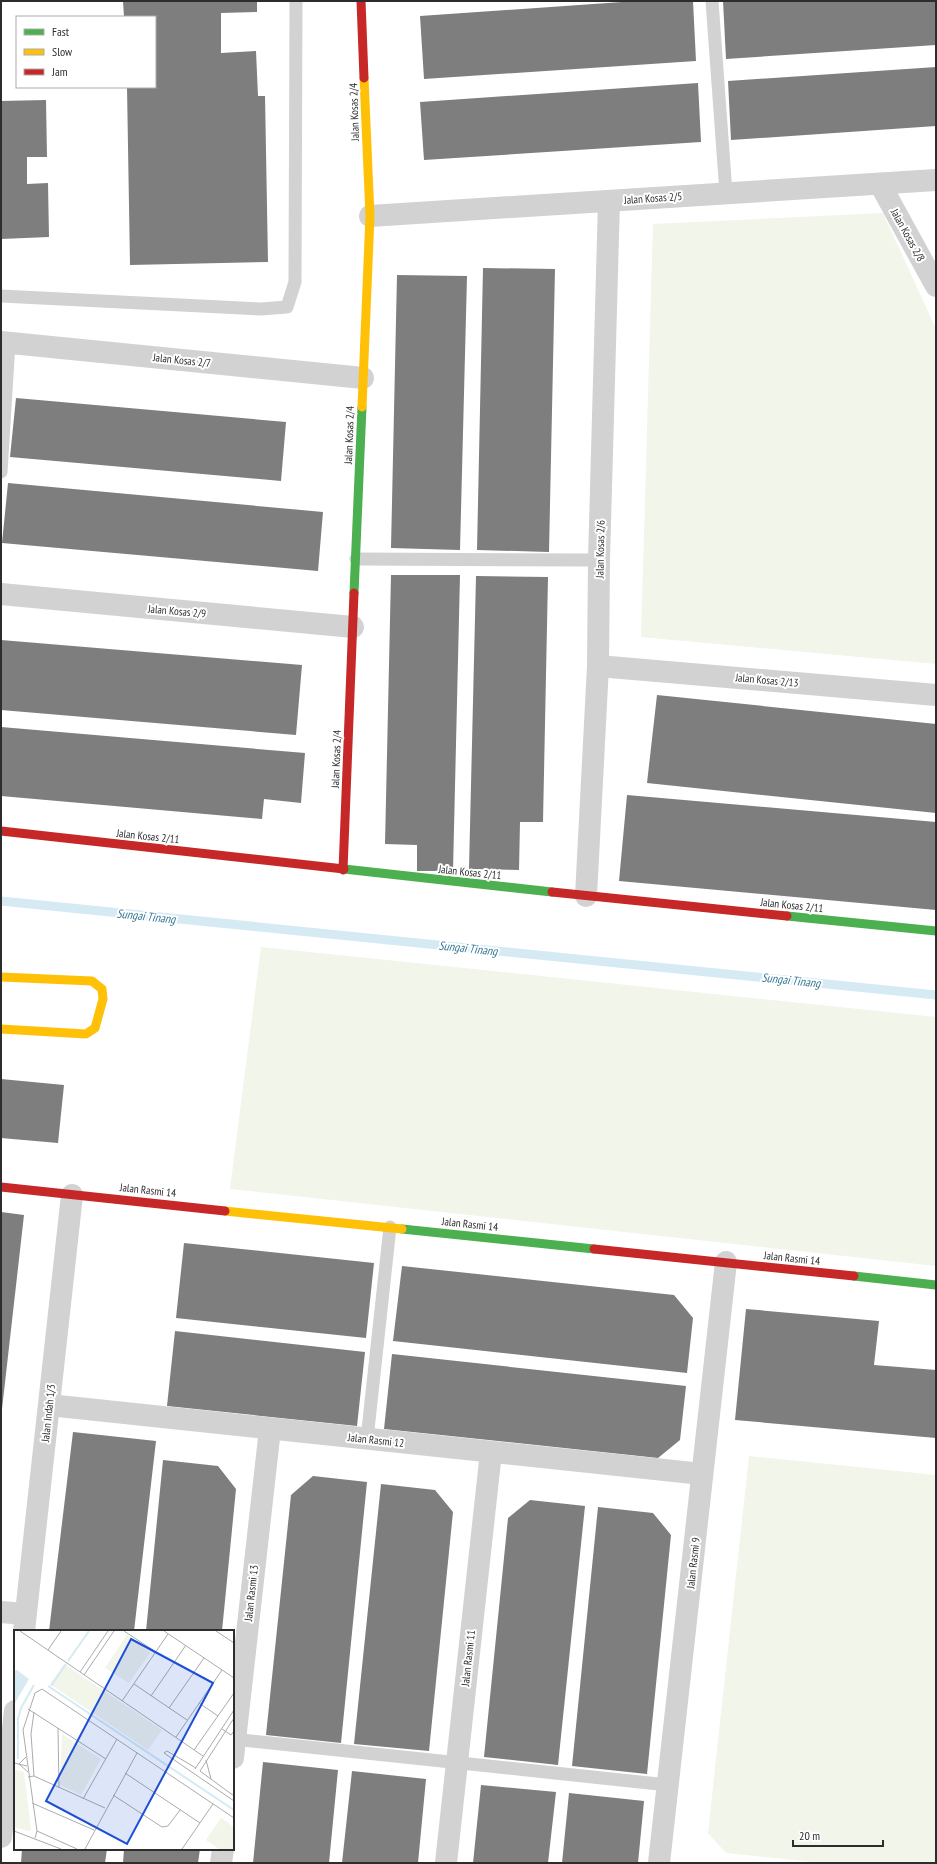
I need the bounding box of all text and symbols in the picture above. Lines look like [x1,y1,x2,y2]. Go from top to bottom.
legend [16,16,156,88]
text: Fast [52,24,70,39]
text: Slow [52,44,73,59]
text: Jam [51,64,68,79]
street label: Jalan Kosas 2/4 [346,83,362,142]
street label: Jalan Kosas 2/5 [622,189,683,207]
street label: Jalan Kosas 2/8 [887,205,928,264]
street label: Jalan Kosas 2/7 [151,350,212,370]
street label: Jalan Kosas 2/4 [341,406,357,465]
street label: Jalan Kosas 2/6 [592,520,608,579]
street label: Jalan Kosas 2/9 [146,601,207,621]
street label: Jalan Kosas 2/13 [734,670,799,690]
street label: Jalan Kosas 2/4 [328,730,344,789]
street label: Jalan Kosas 2/11 [115,826,180,846]
street label: Jalan Kosas 2/11 [437,862,502,882]
street label: Jalan Kosas 2/11 [759,895,824,915]
water label: Sungai Tinang [116,905,177,927]
water label: Sungai Tinang [438,937,499,959]
water label: Sungai Tinang [761,969,822,991]
street label: Jalan Rasmi 14 [118,1180,177,1200]
street label: Jalan Rasmi 14 [440,1214,499,1234]
street label: Jalan Rasmi 14 [762,1248,821,1268]
street label: Jalan Indah 1/3 [38,1383,58,1444]
street label: Jalan Rasmi 12 [346,1430,405,1450]
street label: Jalan Rasmi 9 [683,1537,703,1590]
street label: Jalan Rasmi 13 [241,1564,261,1623]
street label: Jalan Rasmi 11 [458,1629,478,1688]
inset map [14,1630,234,1850]
scale bar [793,1822,883,1848]
text: 20 m [799,1828,820,1843]

